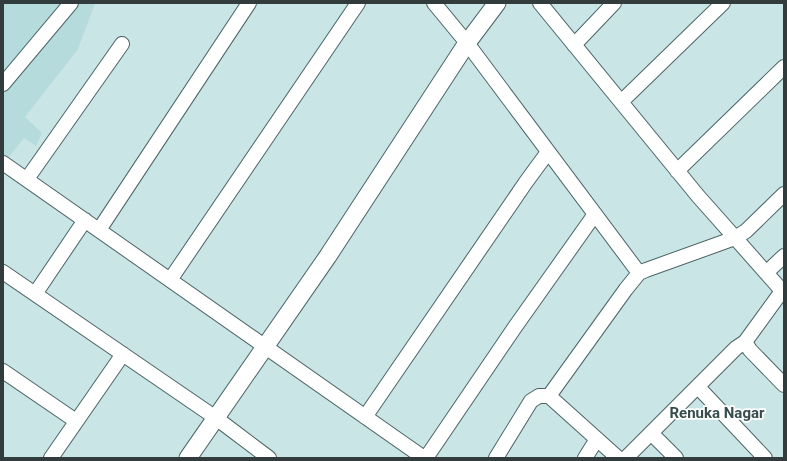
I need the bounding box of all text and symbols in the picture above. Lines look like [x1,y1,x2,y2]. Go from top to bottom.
district label: Renuka Nagar [670,404,765,422]

